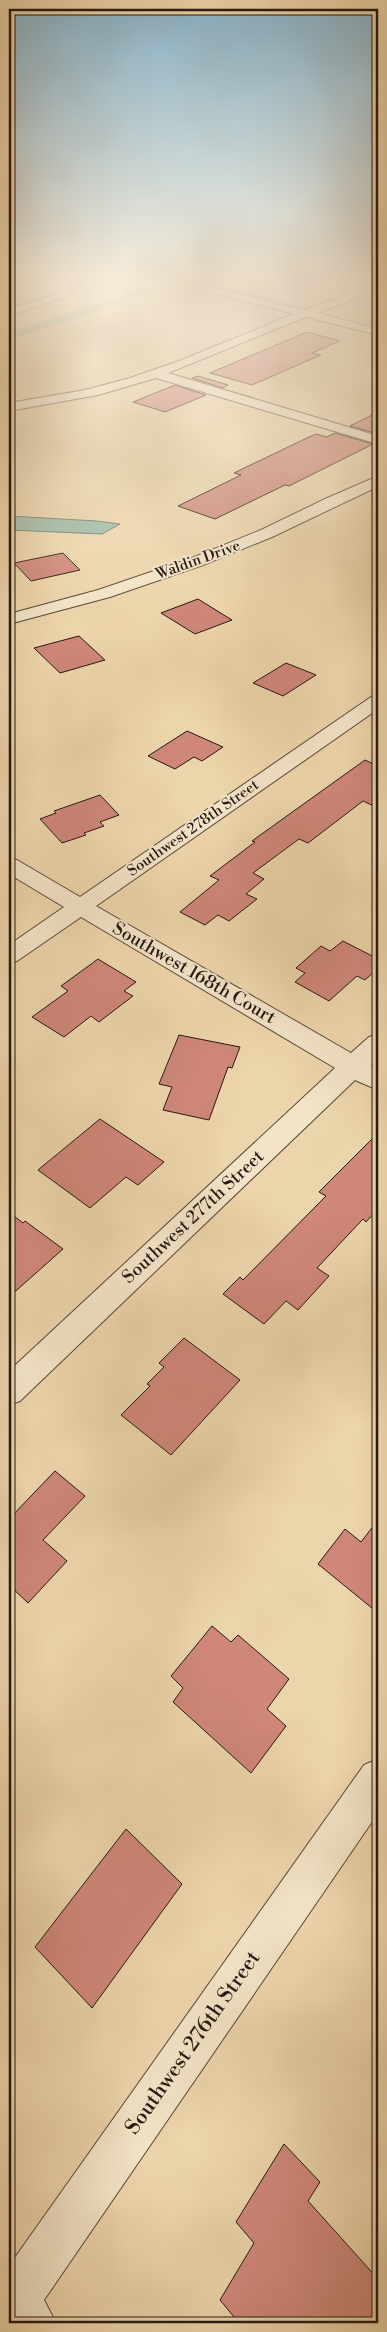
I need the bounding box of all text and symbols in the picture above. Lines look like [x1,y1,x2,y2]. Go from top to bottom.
street label: Waldin Drive [152,536,243,584]
street label: Southwest 278th Street [124,775,263,881]
street label: Southwest 168th Court [108,917,280,1029]
street label: Southwest 277th Street [117,1145,269,1289]
street label: Southwest 276th Street [120,1946,267,2140]

